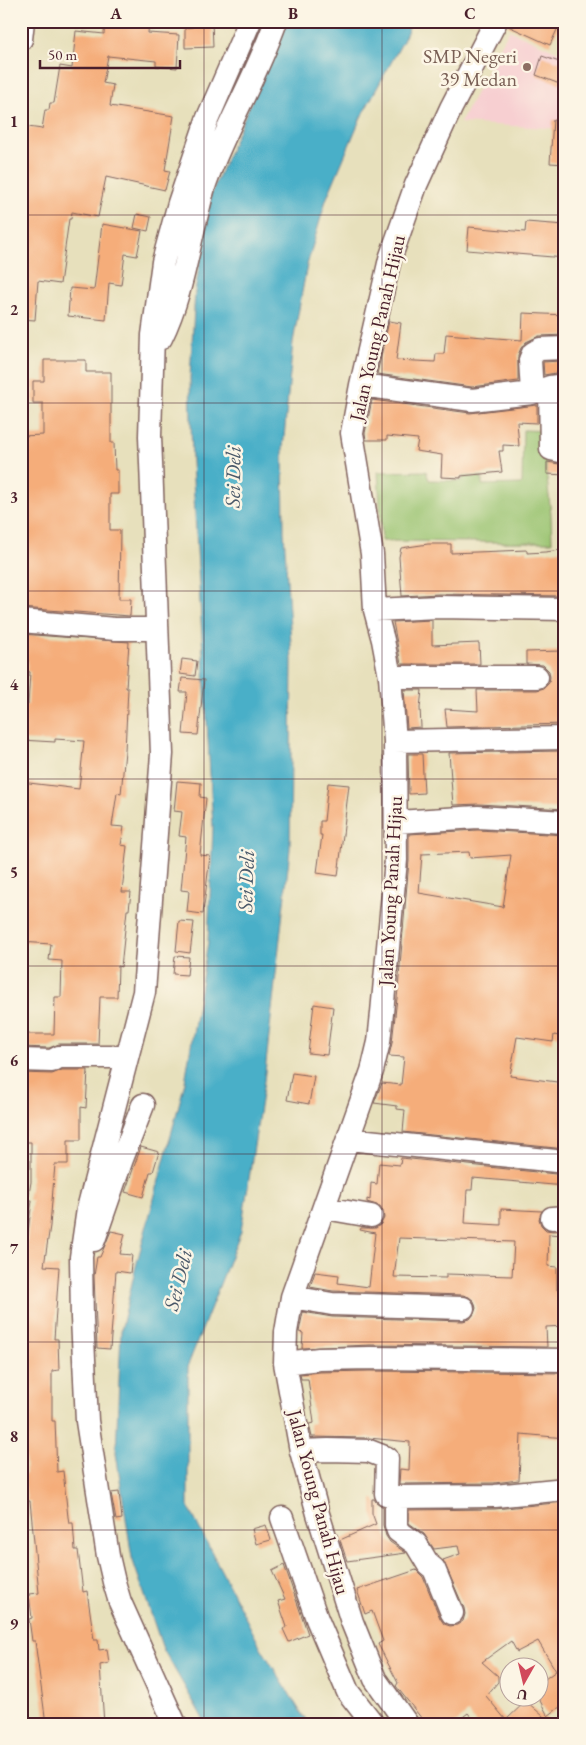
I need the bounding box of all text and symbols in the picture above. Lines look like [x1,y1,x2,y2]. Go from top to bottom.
text: A [109,3,122,24]
text: B [288,3,298,24]
text: C [464,3,476,24]
scale bar [40,38,180,70]
place label: SMP Negeri 39 Medan [423,43,517,92]
text: 50 m [48,45,77,64]
marker: SMP Negeri 39 Medan [521,61,533,73]
text: 1 [10,111,18,132]
street label: Jalan Young Panah Hijau [342,232,411,426]
text: 2 [10,299,19,320]
water label: Sei Deli [218,445,247,509]
text: 3 [10,487,18,508]
text: 4 [10,674,19,695]
street label: Jalan Young Panah Hijau [372,795,408,989]
water label: Sei Deli [231,849,260,913]
text: 5 [10,862,18,883]
text: 6 [10,1050,19,1071]
text: 7 [10,1238,19,1259]
water label: Sei Deli [157,1246,198,1314]
street label: Jalan Young Panah Hijau [281,1405,356,1598]
text: 8 [10,1426,18,1447]
text: 9 [10,1613,19,1634]
north arrow [498,1658,548,1708]
text: U [515,1685,529,1705]

